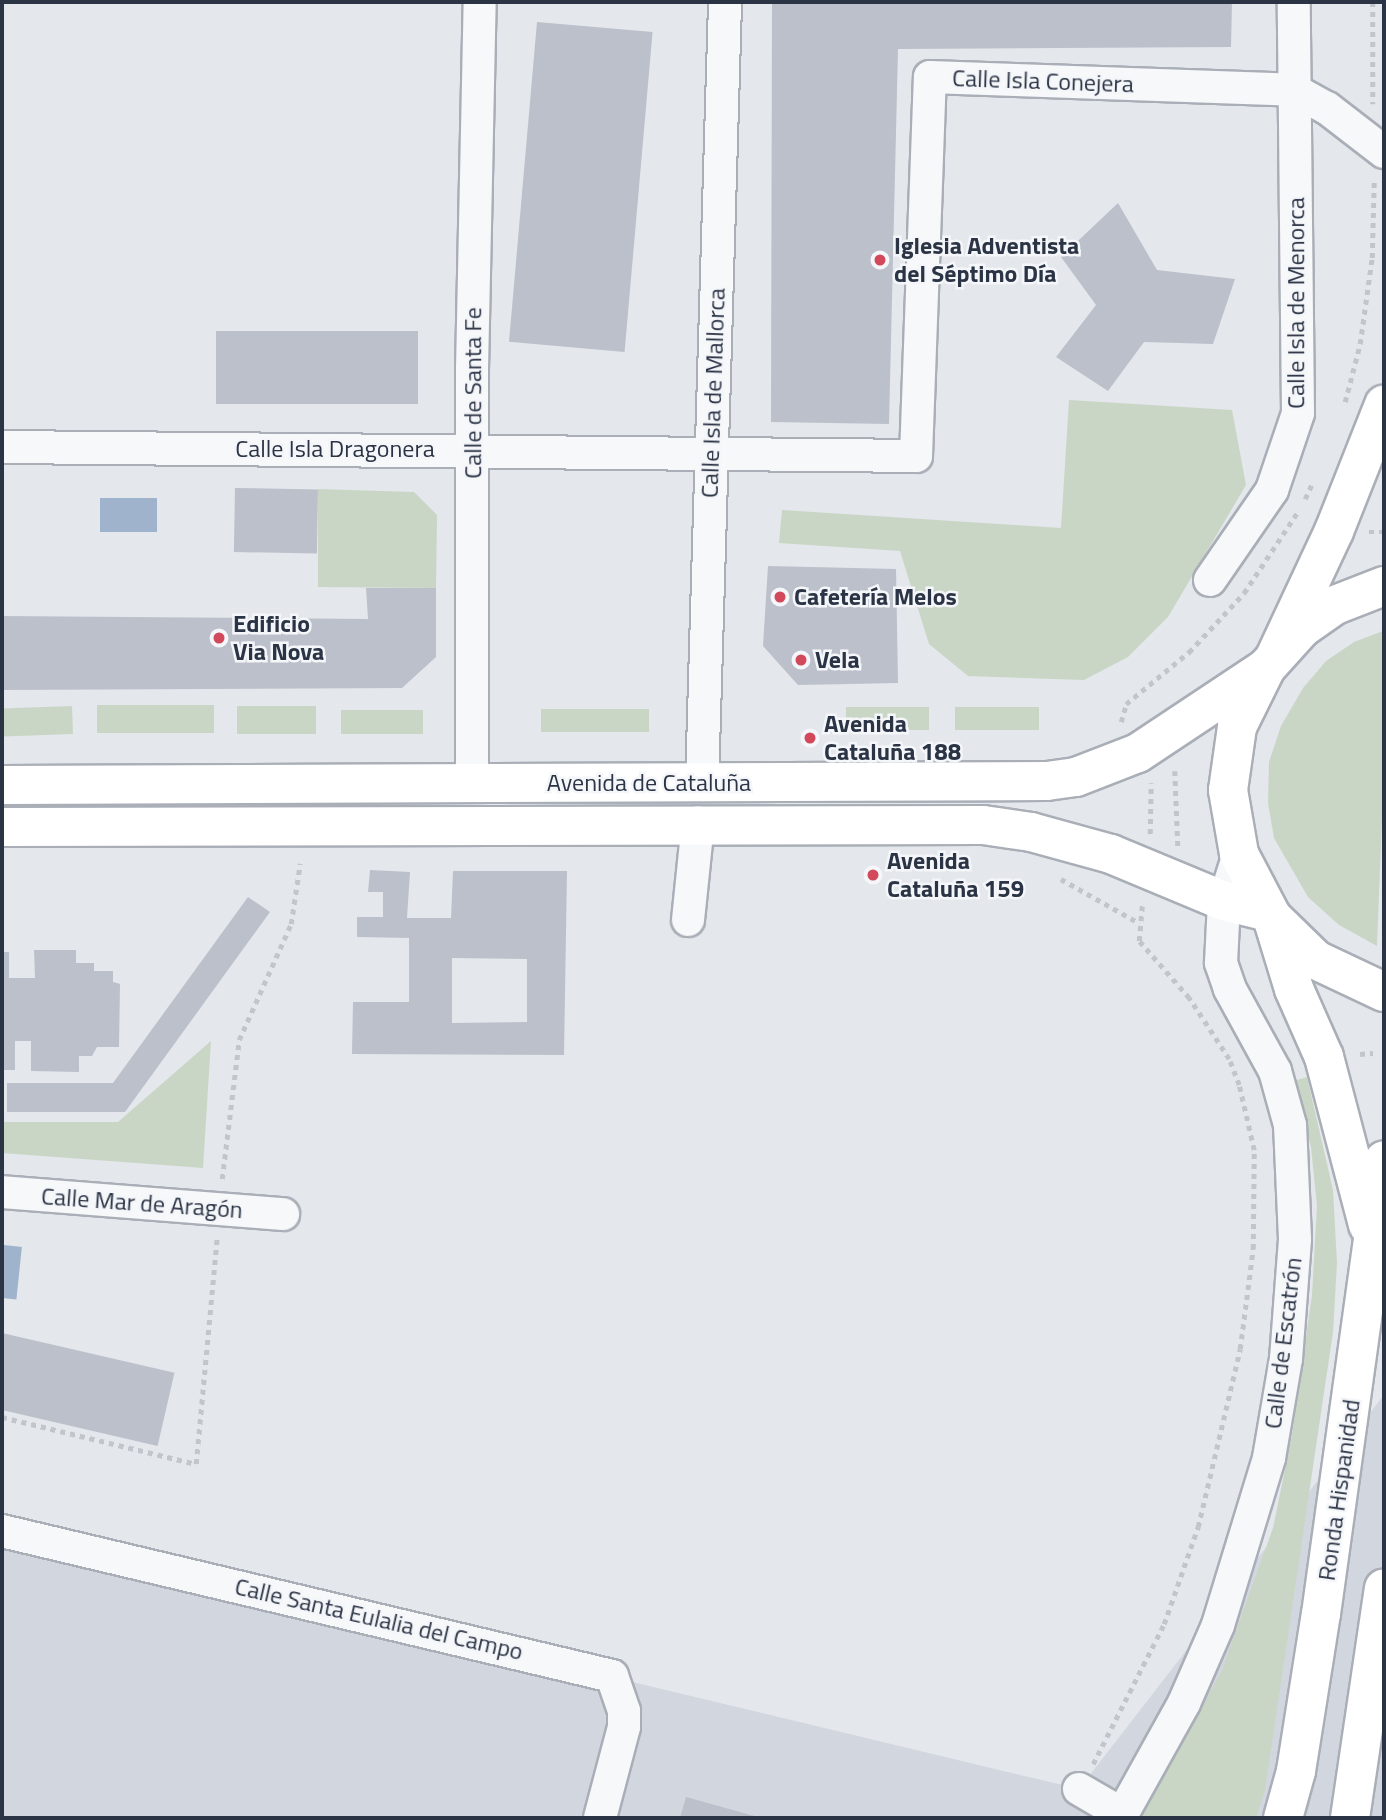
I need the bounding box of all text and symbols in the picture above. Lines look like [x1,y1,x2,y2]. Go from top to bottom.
street label: Calle Isla Conejera [952,63,1134,99]
street label: Calle Isla de Menorca [1282,197,1310,409]
place label: Iglesia Adventista del Séptimo Día [894,232,1079,288]
marker: Iglesia Adventista del Séptimo Día [872,252,888,268]
street label: Calle Isla de Mallorca [695,288,731,498]
street label: Calle de Santa Fe [459,307,487,479]
street label: Calle Isla Dragonera [235,435,435,463]
place label: Cafetería Melos [794,583,957,611]
marker: Cafetería Melos [772,589,788,605]
place label: Edificio Via Nova [233,610,324,666]
marker: Edificio Via Nova [211,630,227,646]
place label: Vela [815,646,860,674]
marker: Vela [793,652,809,668]
place label: Avenida Cataluña 188 [824,710,961,766]
marker: Avenida Cataluña 188 [802,730,818,746]
street label: Avenida de Cataluña [547,769,751,797]
place label: Avenida Cataluña 159 [887,847,1024,903]
marker: Avenida Cataluña 159 [865,867,881,883]
street label: Calle Mar de Aragón [40,1182,244,1224]
street label: Calle de Escatrón [1258,1256,1308,1430]
street label: Ronda Hispanidad [1312,1397,1366,1583]
street label: Calle Santa Eulalia del Campo [232,1572,526,1666]

